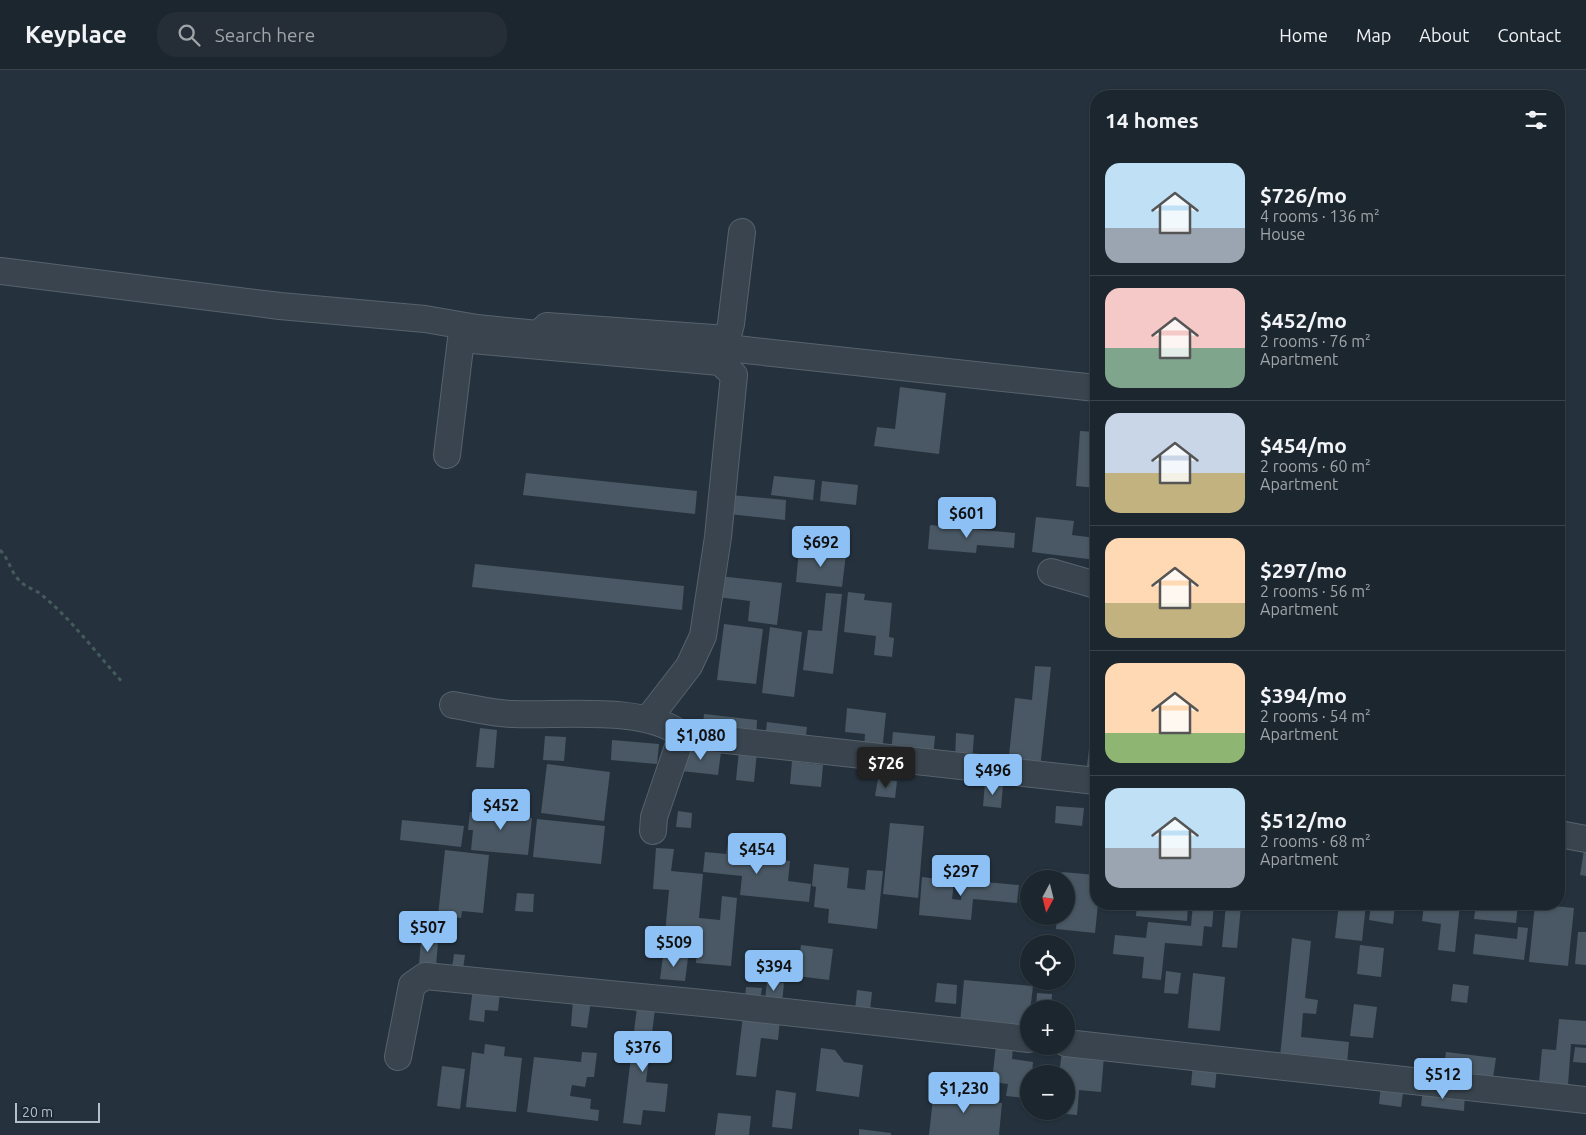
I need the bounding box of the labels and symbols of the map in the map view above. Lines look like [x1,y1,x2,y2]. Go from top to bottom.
pin: $601 [937,496,997,539]
pin: $692 [791,526,851,568]
pin: $1,080 [660,718,742,761]
pin: $726 [856,746,916,789]
pin: $496 [963,754,1023,796]
pin: $452 [471,788,531,831]
pin: $454 [727,832,787,875]
pin: $297 [931,854,991,897]
north arrow [1020,870,1075,925]
pin: $507 [398,910,458,953]
pin: $509 [644,926,704,968]
pin: $394 [744,950,804,992]
pin: $376 [613,1030,673,1073]
pin: $512 [1413,1058,1473,1100]
pin: $1,230 [923,1072,1005,1114]
scale bar [15,1100,100,1123]

